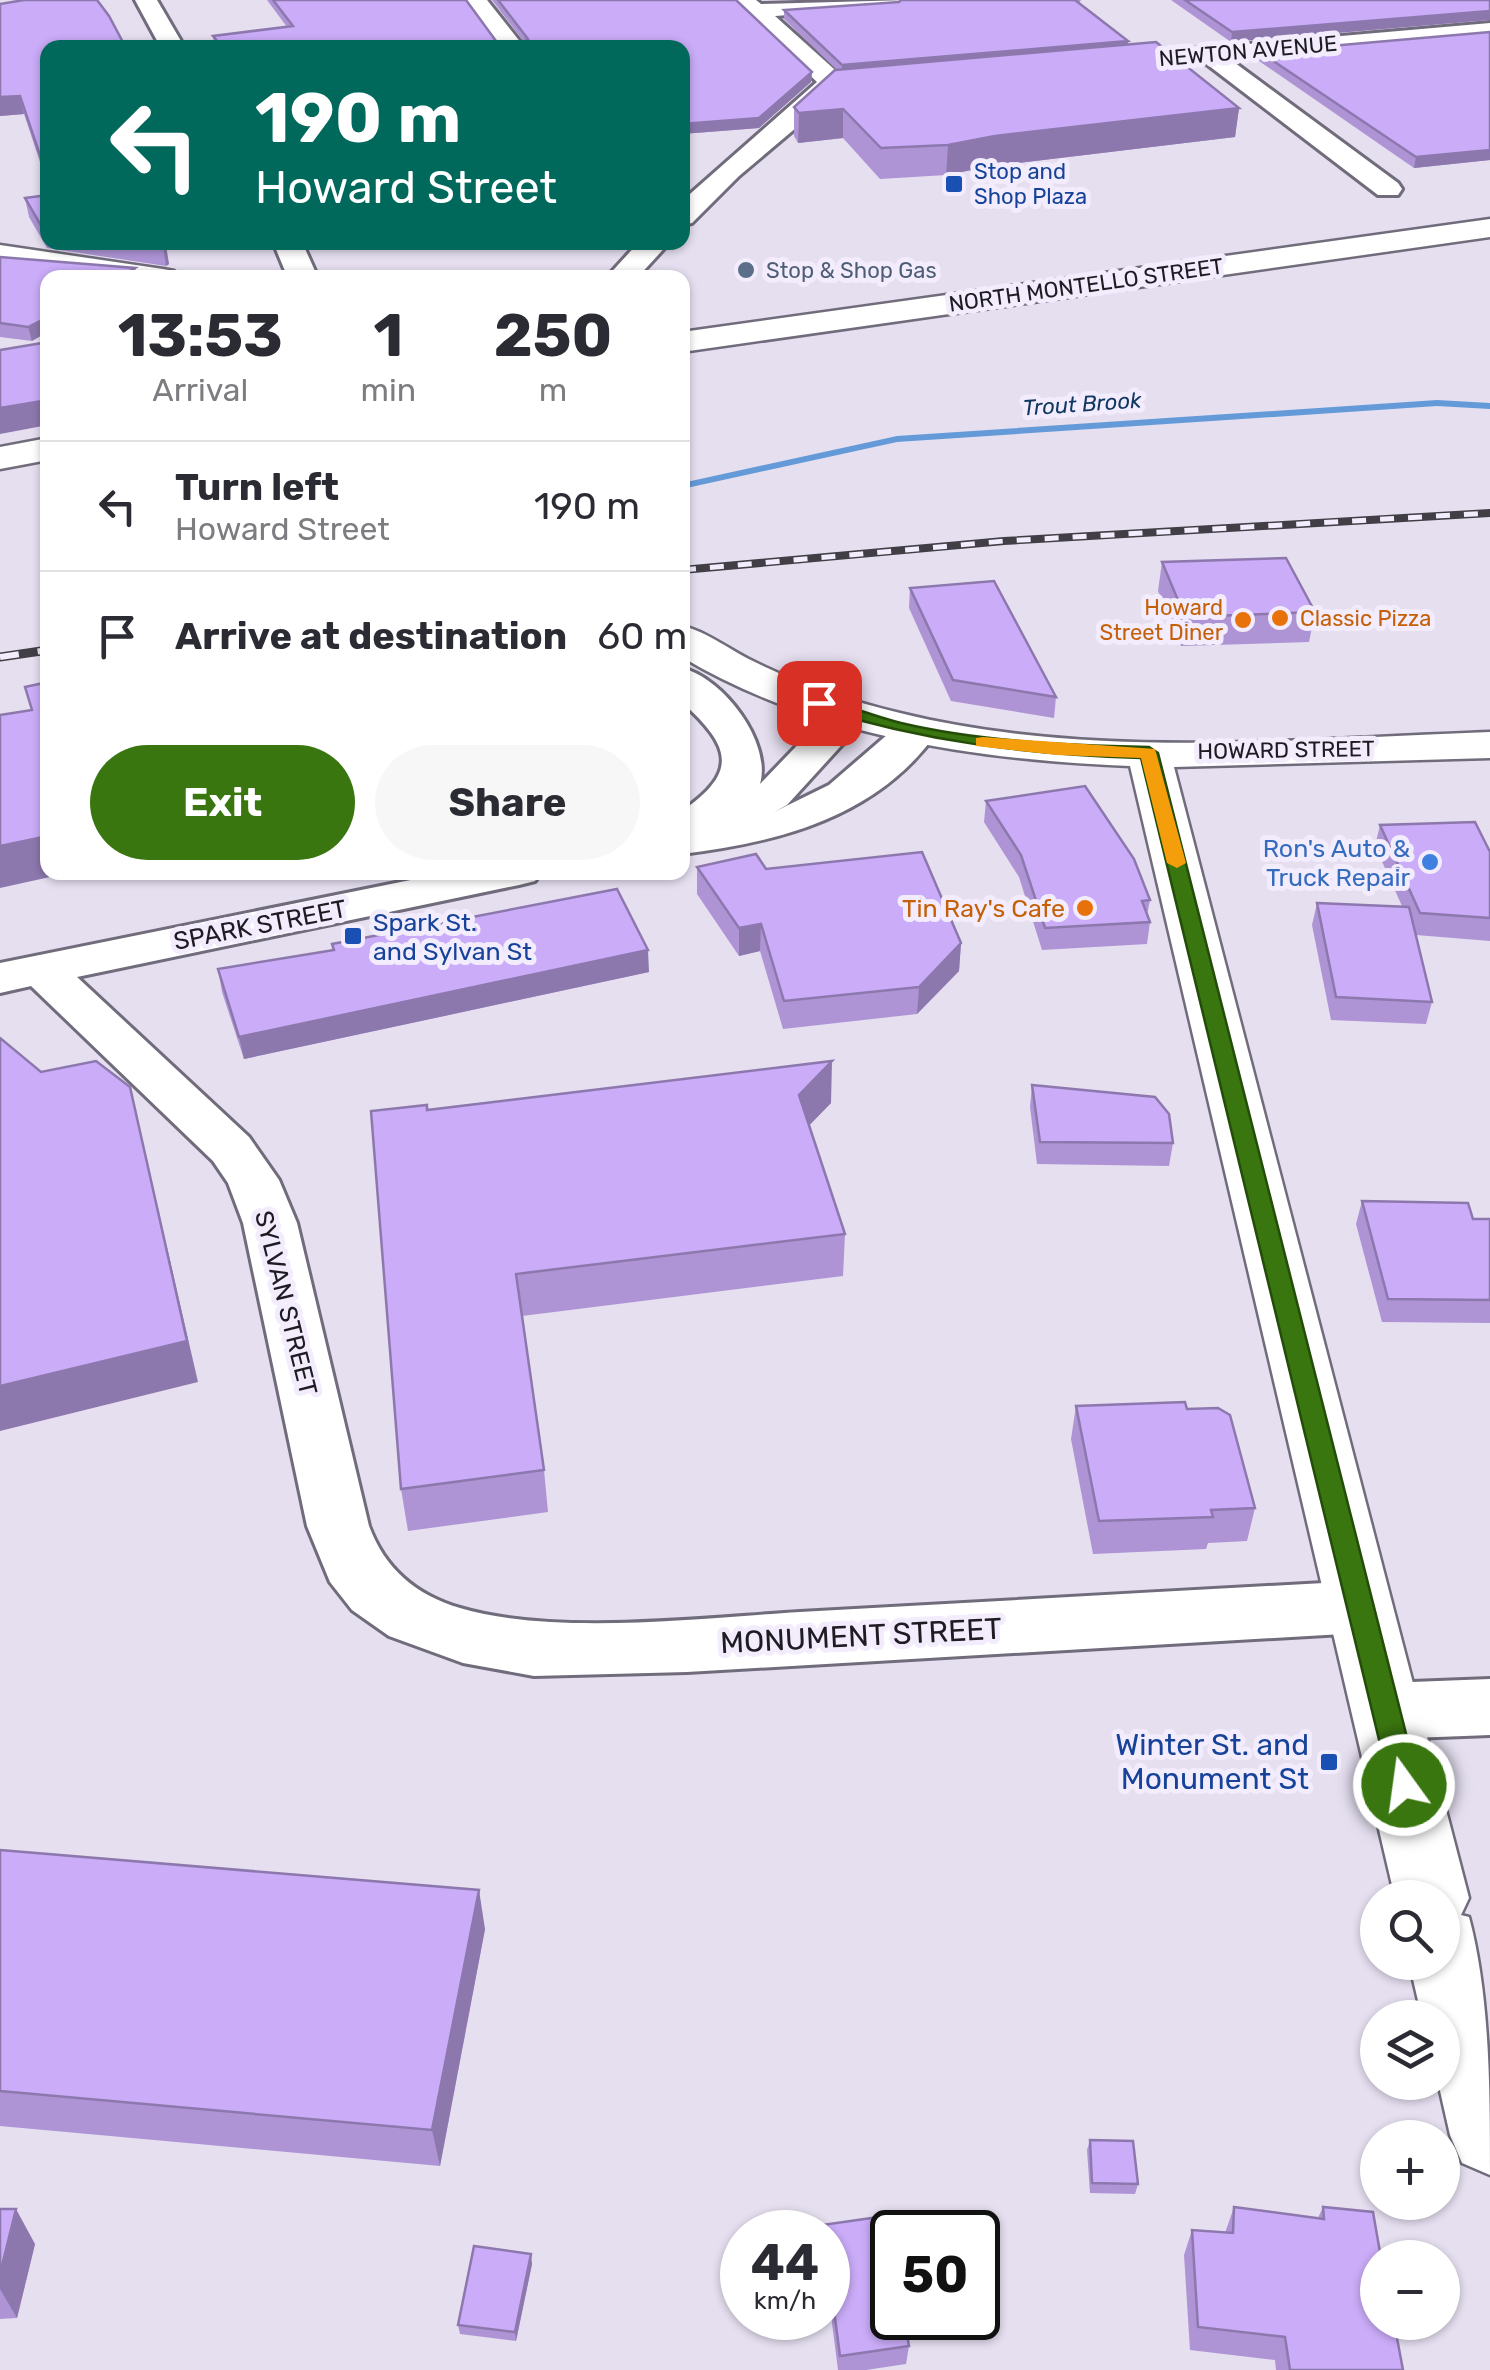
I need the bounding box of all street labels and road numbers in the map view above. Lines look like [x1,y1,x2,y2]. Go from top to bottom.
street label: NEWTON AVENUE [1158,30,1338,72]
street label: NORTH MONTELLO STREET [947,252,1225,318]
street label: HOWARD STREET [1197,735,1375,765]
street label: SPARK STREET [171,894,349,956]
street label: SYLVAN STREET [249,1208,323,1398]
street label: MONUMENT STREET [719,1611,1003,1661]

